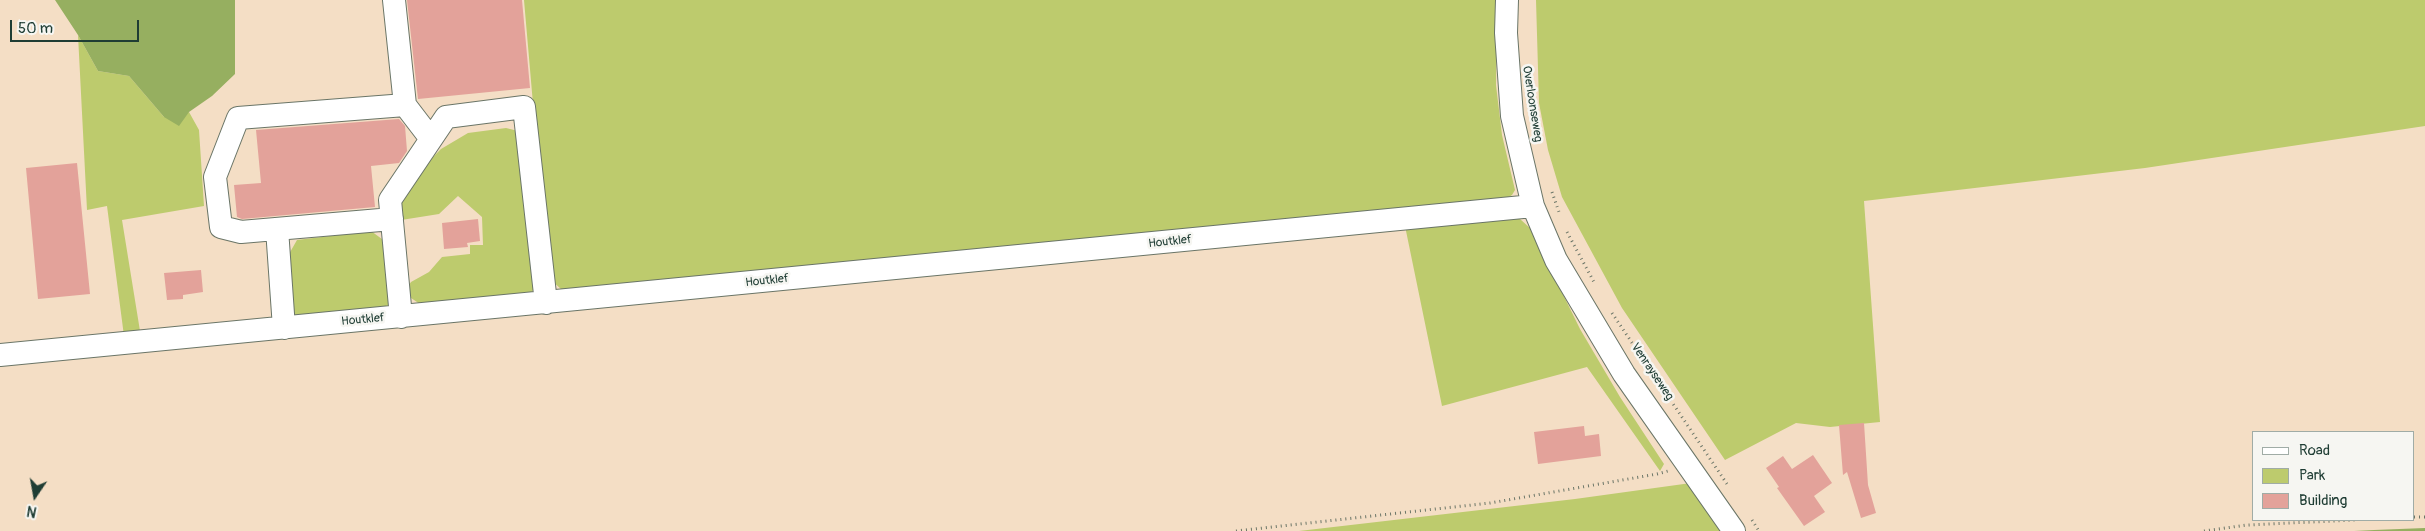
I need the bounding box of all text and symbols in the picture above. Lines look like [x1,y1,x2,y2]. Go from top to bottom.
scale bar [12,10,141,42]
text: 50 m [18,19,53,38]
street label: Overloonseweg [1519,65,1545,143]
street label: Houtklef [1148,233,1192,251]
street label: Houtklef [745,272,789,290]
street label: Houtklef [341,311,385,329]
street label: Venrayseweg [1628,341,1676,403]
legend [2252,431,2415,521]
text: Road [2299,441,2330,460]
text: Park [2299,466,2325,485]
north arrow [10,471,60,521]
text: Building [2299,491,2347,510]
text: N [25,502,38,520]

